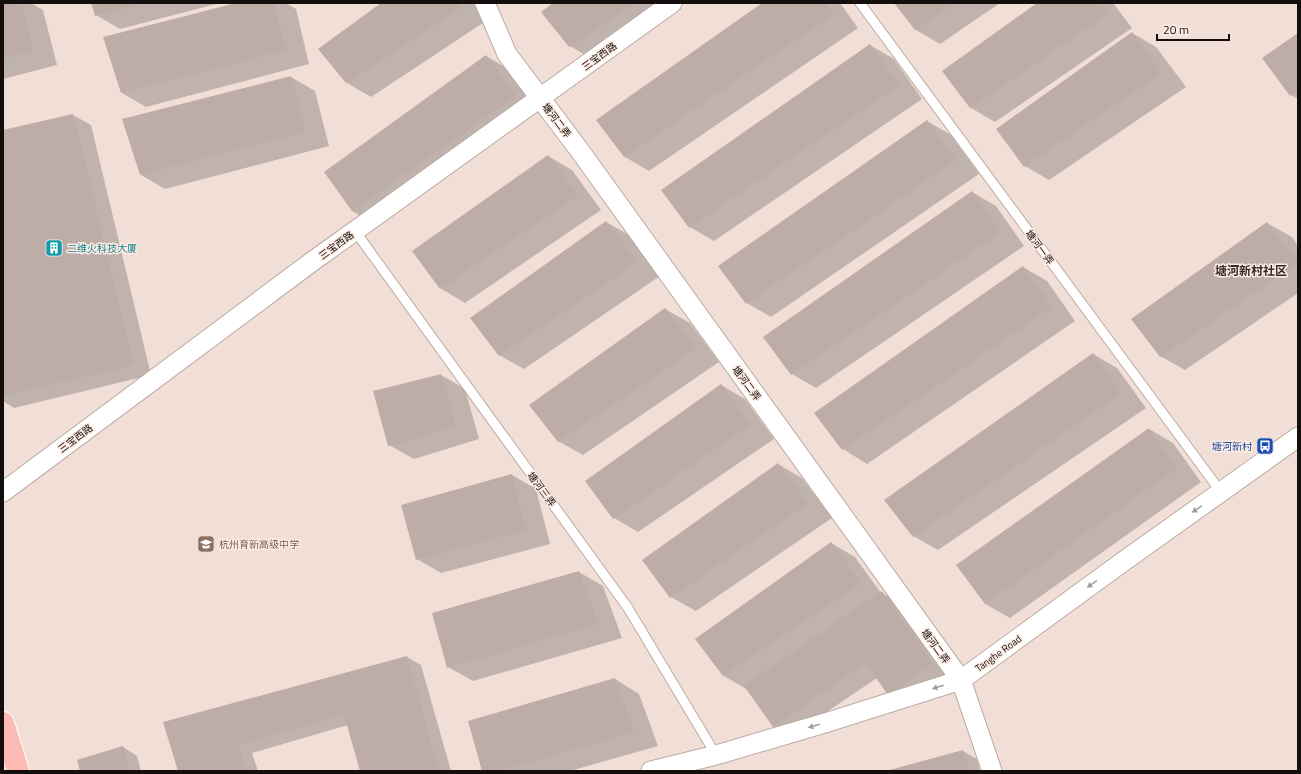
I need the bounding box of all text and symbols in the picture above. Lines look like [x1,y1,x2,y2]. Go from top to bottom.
scale bar [1157,16,1229,42]
text: 20 m [1163,20,1189,39]
street label: 三宝西路 [579,39,620,74]
street label: 塘河二弄 [539,100,575,141]
street label: 塘河一弄 [1022,227,1057,268]
street label: 三宝西路 [316,228,357,263]
building icon: 二维火科技大厦 [44,238,64,258]
place label: 二维火科技大厦 [67,241,137,256]
district label: 塘河新村社区 [1215,261,1287,280]
street label: 塘河二弄 [729,363,764,404]
street label: 三宝西路 [55,420,96,456]
bus stop icon: 塘河新村 [1255,436,1275,456]
place label: 塘河新村 [1212,439,1252,454]
street label: 塘河三弄 [524,469,559,510]
one-way arrow [1192,505,1203,513]
school or university icon: 杭州育新高级中学 [196,534,216,554]
place label: 杭州育新高级中学 [219,537,299,552]
one-way arrow [1086,580,1097,588]
street label: 塘河二弄 [918,626,953,667]
street label: Tanghe Road [972,631,1025,675]
one-way arrow [932,685,944,691]
one-way arrow [808,723,820,729]

